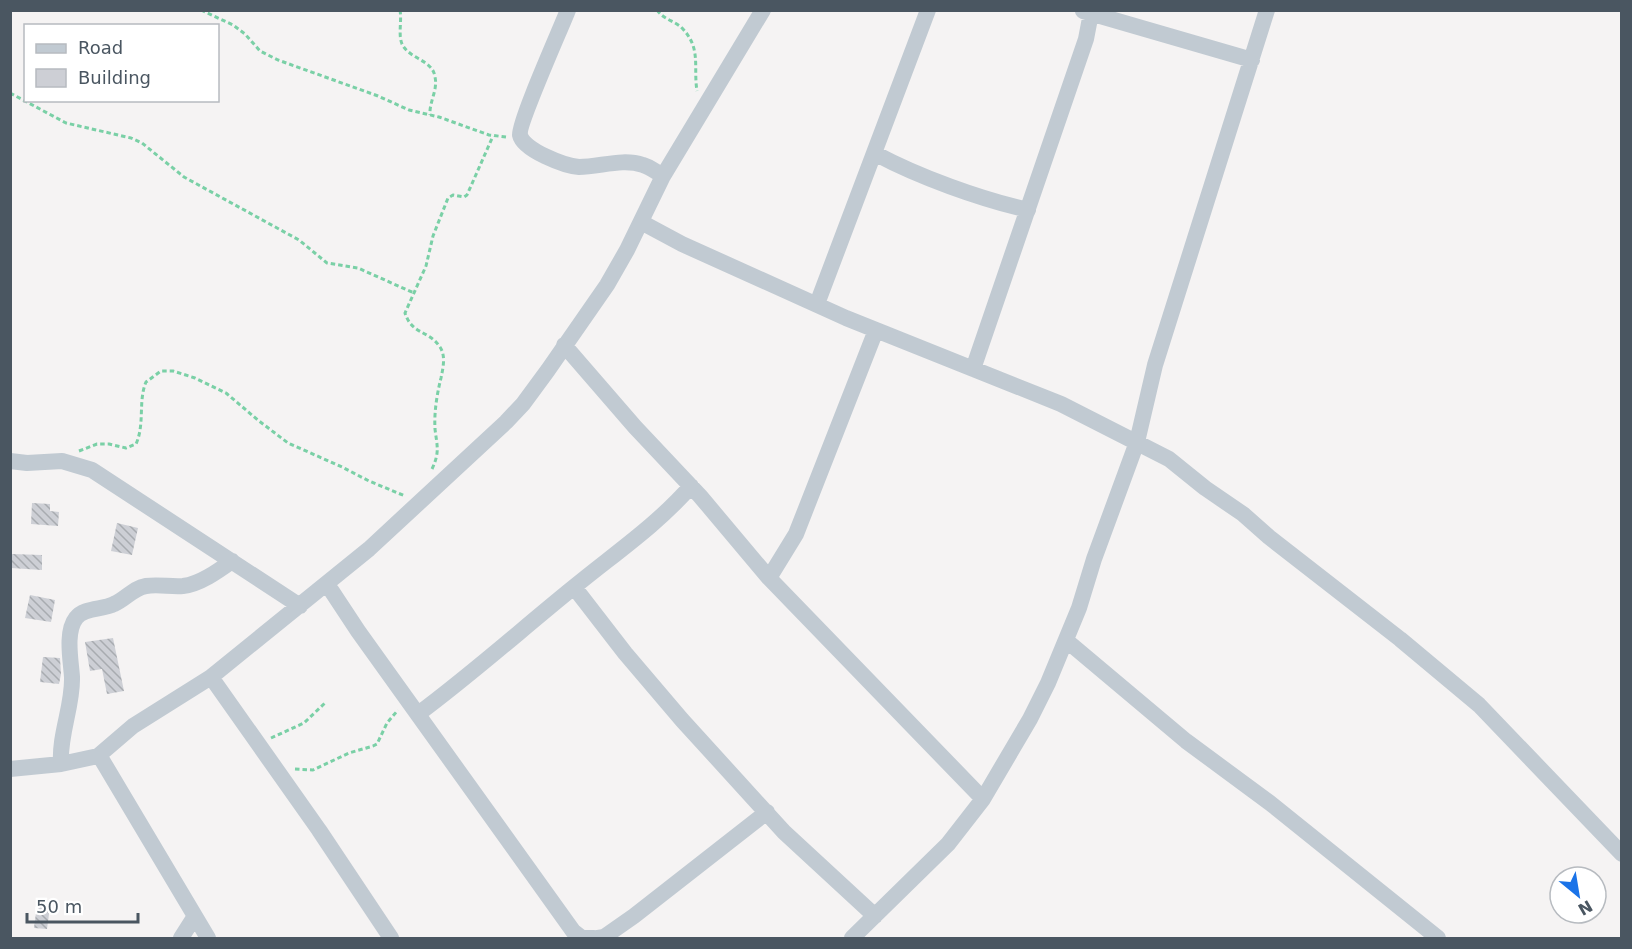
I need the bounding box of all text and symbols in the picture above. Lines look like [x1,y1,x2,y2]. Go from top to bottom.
legend [24,24,219,102]
text: Road [78,37,123,58]
text: Building [78,67,151,88]
north arrow [1548,865,1608,925]
scale bar [27,886,138,924]
text: 50 m [36,896,82,917]
text: N [1575,896,1596,919]

